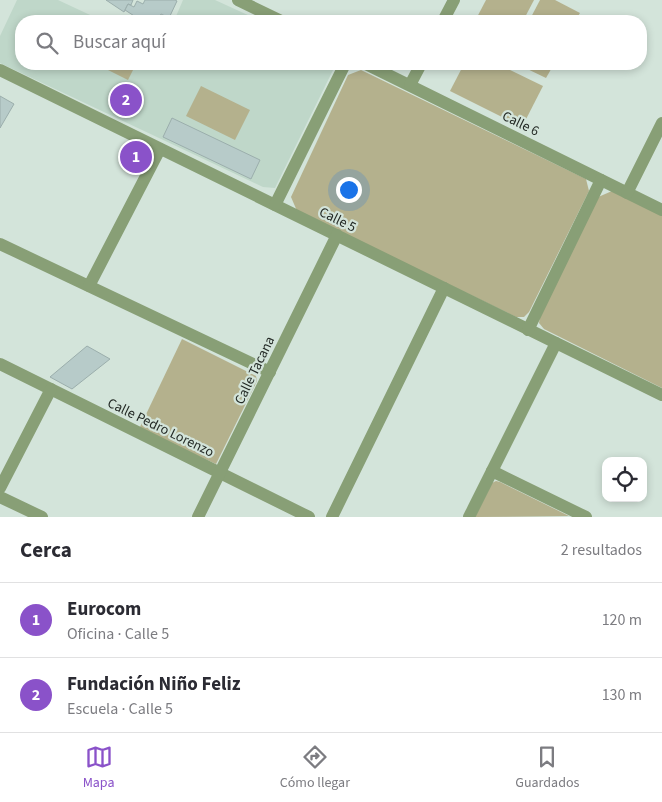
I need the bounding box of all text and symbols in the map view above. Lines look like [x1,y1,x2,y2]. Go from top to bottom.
search box [15,15,647,70]
icon: search [33,29,61,57]
text: Buscar aquí [73,29,166,56]
pin: 2 [110,81,142,119]
street label: Calle 6 [499,106,542,141]
pin: 1 [120,138,152,176]
your location [336,177,362,203]
street label: Calle 5 [316,202,359,237]
street label: Calle Tacana [230,333,280,408]
street label: Calle Pedro Lorenzo [104,393,217,462]
map controls [602,457,647,502]
button: locate [602,457,647,502]
text: Cerca [20,535,72,565]
text: 2 resultados [561,539,642,561]
text: Eurocom [67,596,141,623]
text: 1 [32,609,40,631]
text: 120 m [602,609,642,631]
text: Oficina · Calle 5 [67,623,169,645]
text: Fundación Niño Feliz [67,671,240,698]
text: 2 [32,684,40,706]
text: 130 m [602,684,642,706]
text: Escuela · Calle 5 [67,698,173,720]
tab: Mapa [83,743,115,793]
tab: Cómo llegar [280,743,350,793]
tab: Guardados [515,743,579,793]

